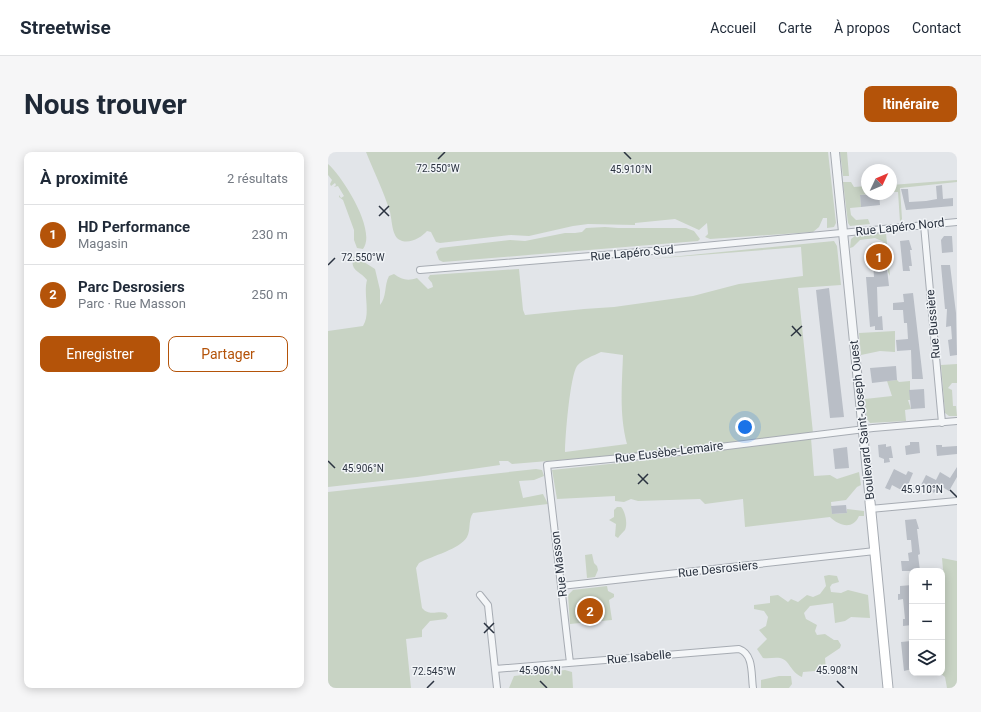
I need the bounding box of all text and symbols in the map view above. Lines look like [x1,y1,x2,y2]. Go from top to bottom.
text: Streetwise [20,16,111,39]
text: Accueil [710,20,756,36]
text: Carte [778,20,812,36]
text: À propos [834,20,890,36]
text: Contact [912,20,961,36]
button: Itinéraire [864,86,957,122]
text: Nous trouver [24,88,187,121]
text: 72.550°W [416,163,460,174]
text: 45.910°N [610,164,652,175]
north arrow [861,164,897,200]
text: À proximité [40,168,128,188]
text: 2 résultats [227,171,288,186]
street label: Rue Lapéro Nord [855,215,945,239]
text: HD Performance [78,218,190,236]
text: 1 [49,227,57,242]
text: 230 m [251,227,288,242]
text: Magasin [78,236,128,251]
street label: Rue Lapéro Sud [590,242,674,264]
pin: 1 [866,242,892,272]
text: 72.550°W [341,252,385,263]
text: Parc Desrosiers [78,278,185,296]
text: 2 [49,287,57,302]
text: 250 m [251,287,288,302]
street label: Rue Bussière [923,289,943,359]
text: Parc · Rue Masson [78,296,186,311]
button: Enregistrer [40,336,160,372]
button: Partager [168,336,288,372]
street label: Boulevard Saint-Joseph Ouest [847,340,877,500]
your location [735,417,755,437]
street label: Rue Eusèbe-Lemaire [614,438,724,466]
text: 45.906°N [342,463,384,474]
text: 45.910°N [901,484,943,495]
street label: Rue Masson [548,530,570,598]
street label: Rue Desrosiers [677,558,759,580]
map controls [909,568,945,676]
button: + [909,568,945,604]
pin: 2 [577,596,603,626]
button: − [909,604,945,640]
button: layers [909,640,945,676]
street label: Rue Isabelle [606,647,672,667]
text: 45.906°N [519,665,561,676]
text: 45.908°N [816,665,858,676]
text: 72.545°W [412,666,456,677]

